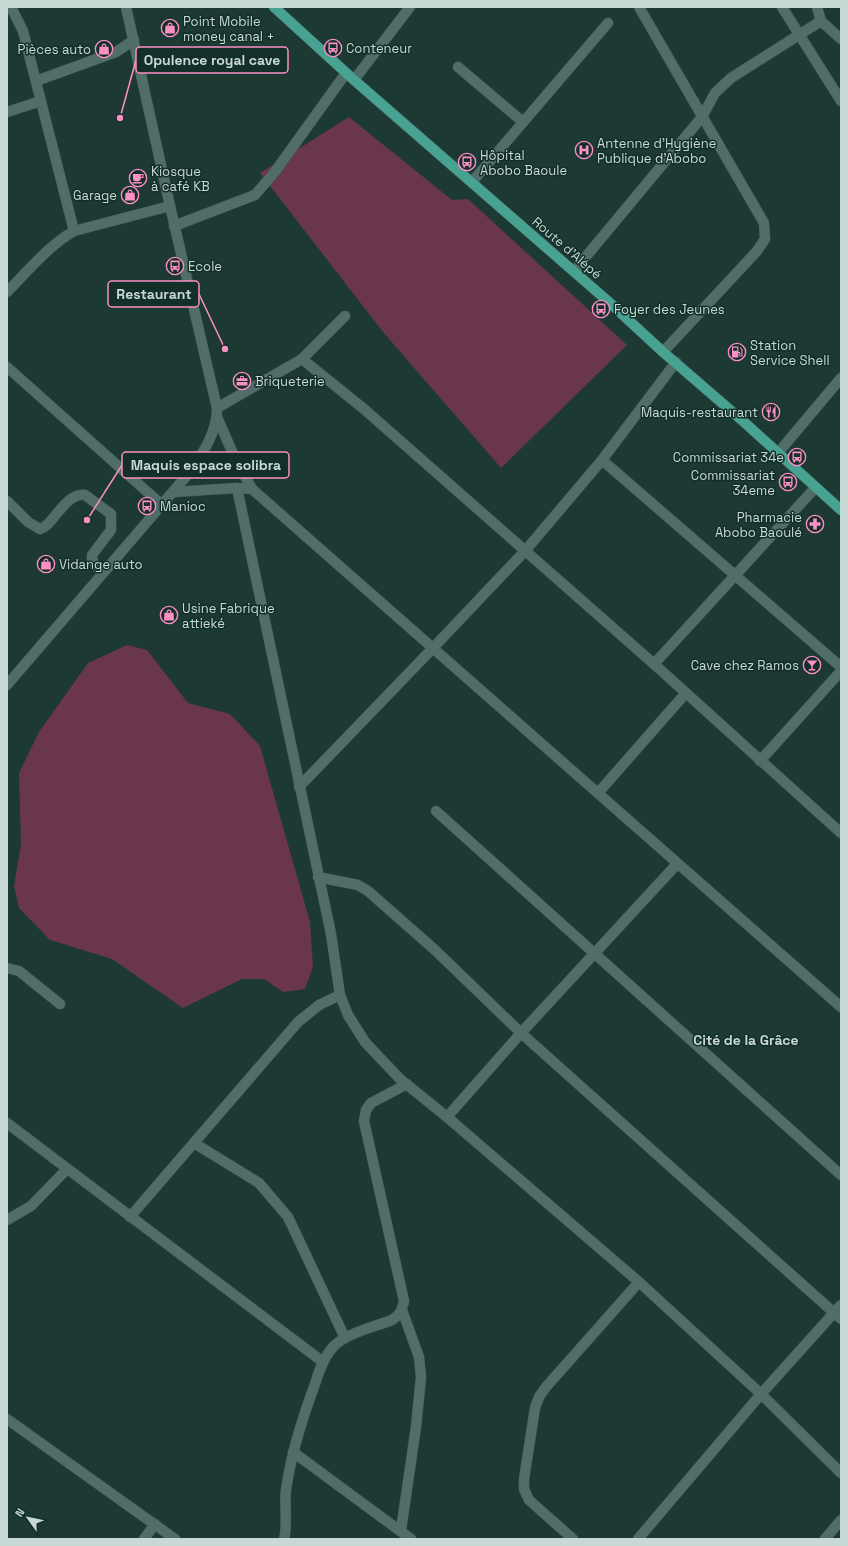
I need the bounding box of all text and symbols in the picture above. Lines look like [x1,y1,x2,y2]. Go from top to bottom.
place label: Point Mobile money canal + [183,13,274,45]
shop icon: Point Mobile money canal + [160,18,180,38]
bus stop icon: Conteneur [323,38,343,58]
shop icon: Pièces auto [94,39,114,59]
place label: Conteneur [346,40,412,57]
place label: Pièces auto [18,41,91,58]
callout: Opulence royal cave [136,47,288,73]
text: Opulence royal cave [144,51,280,69]
place label: Antenne d'Hygiène Publique d'Abobo [597,135,716,167]
hospital icon: Antenne d'Hygiène Publique d'Abobo [574,140,594,160]
place label: Hôpital Abobo Baoule [480,147,567,179]
bus stop icon: Hôpital Abobo Baoule [457,152,477,172]
place label: Kiosque à café KB [151,163,210,195]
cafe icon: Kiosque à café KB [128,168,148,188]
shop icon: Garage [120,185,140,205]
place label: Garage [73,187,117,204]
street label: Route d'Alépé [529,213,605,283]
bus stop icon: Ecole [165,256,185,276]
place label: Ecole [188,258,222,275]
callout: Restaurant [108,281,199,307]
text: Restaurant [116,285,192,303]
bus stop icon: Foyer des Jeunes [591,299,611,319]
place label: Foyer des Jeunes [614,301,725,318]
place label: Station Service Shell [750,337,830,369]
fuel station icon: Station Service Shell [727,342,747,362]
office icon: Briqueterie [232,371,252,391]
place label: Briqueterie [255,373,325,390]
restaurant icon: Maquis-restaurant [761,402,781,422]
place label: Maquis-restaurant [641,404,758,421]
bus stop icon: Commissariat 34e [787,447,807,467]
place label: Commissariat 34e [673,449,784,466]
callout: Maquis espace solibra [122,452,289,478]
text: Maquis espace solibra [131,456,281,474]
place label: Commissariat 34eme [691,467,775,499]
bus stop icon: Commissariat 34eme [778,472,798,492]
bus stop icon: Manioc [137,496,157,516]
place label: Manioc [160,498,206,515]
place label: Pharmacie Abobo Baoulé [715,509,802,541]
pharmacy icon: Pharmacie Abobo Baoulé [805,514,825,534]
shop icon: Vidange auto [36,554,56,574]
place label: Vidange auto [59,556,142,573]
place label: Usine Fabrique attieké [182,600,275,632]
shop icon: Usine Fabrique attieké [159,605,179,625]
bar icon: Cave chez Ramos [802,655,822,675]
place label: Cave chez Ramos [691,657,799,674]
district label: Cité de la Grâce [693,1031,799,1049]
north arrow [8,1498,48,1538]
text: N [12,1506,27,1519]

